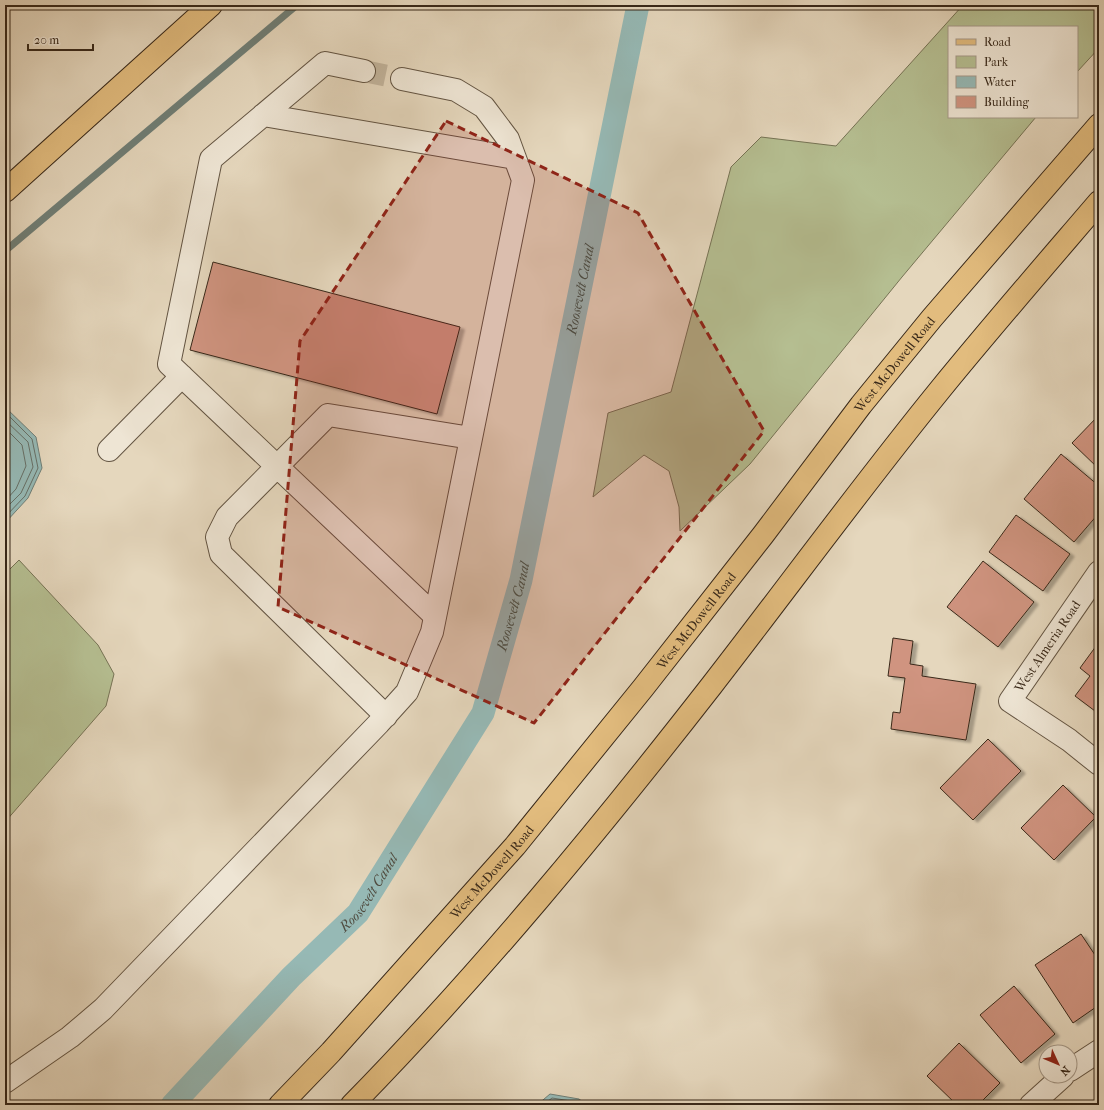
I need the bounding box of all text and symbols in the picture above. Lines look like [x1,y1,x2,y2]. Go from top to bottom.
scale bar [28,26,93,52]
legend [948,26,1078,118]
text: 20 m [34,33,59,47]
text: Road [984,35,1011,49]
text: Park [984,55,1009,69]
text: Water [983,75,1017,89]
text: Building [984,95,1029,109]
water label: Roosevelt Canal [563,242,598,337]
street label: West McDowell Road [851,313,939,416]
water label: Roosevelt Canal [493,559,534,654]
street label: West McDowell Road [653,569,740,673]
street label: West Almeria Road [1011,597,1084,696]
street label: West McDowell Road [446,822,537,922]
water label: Roosevelt Canal [335,850,403,936]
north arrow [1038,1044,1078,1084]
text: N [1057,1063,1072,1079]

